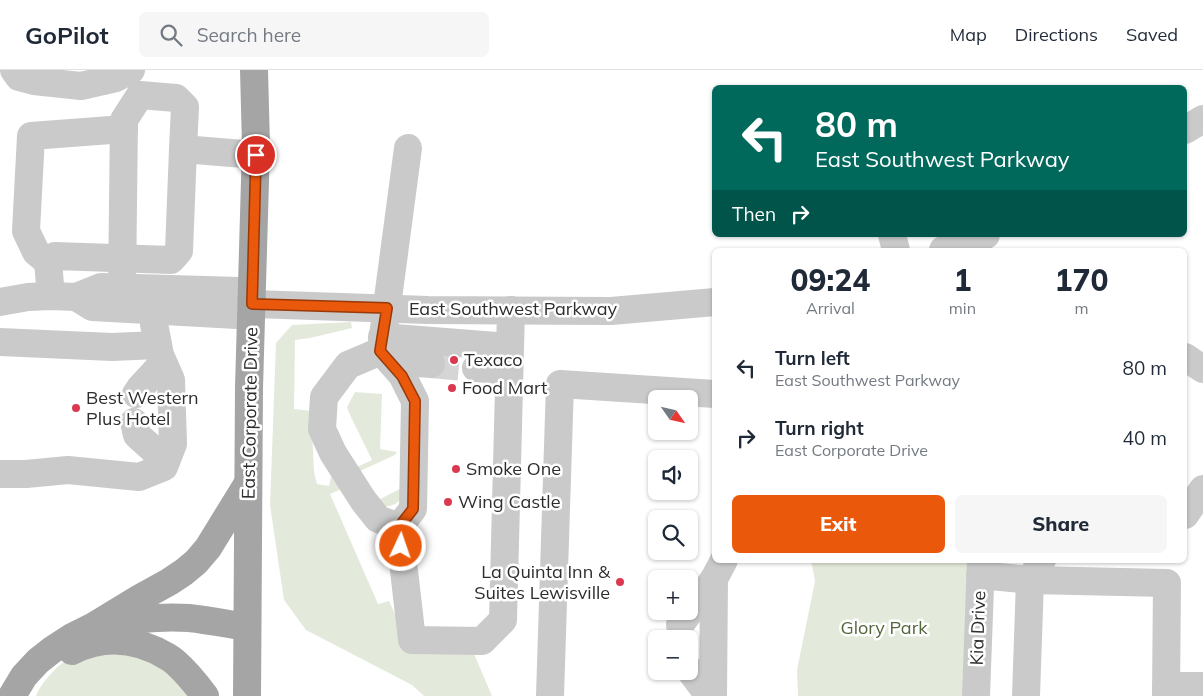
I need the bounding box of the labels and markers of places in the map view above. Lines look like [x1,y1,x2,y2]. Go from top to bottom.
pin [235,134,277,176]
place label: Texaco [464,348,523,371]
marker: Texaco [448,354,460,366]
place label: Food Mart [462,376,547,399]
marker: Food Mart [446,382,458,394]
place label: Best Western Plus Hotel [86,386,199,430]
marker: Best Western Plus Hotel [70,402,82,414]
place label: Smoke One [466,457,561,480]
marker: Smoke One [450,463,462,475]
place label: Wing Castle [458,490,560,513]
marker: Wing Castle [442,496,454,508]
place label: La Quinta Inn & Suites Lewisville [474,560,611,604]
marker: La Quinta Inn & Suites Lewisville [614,576,626,588]

